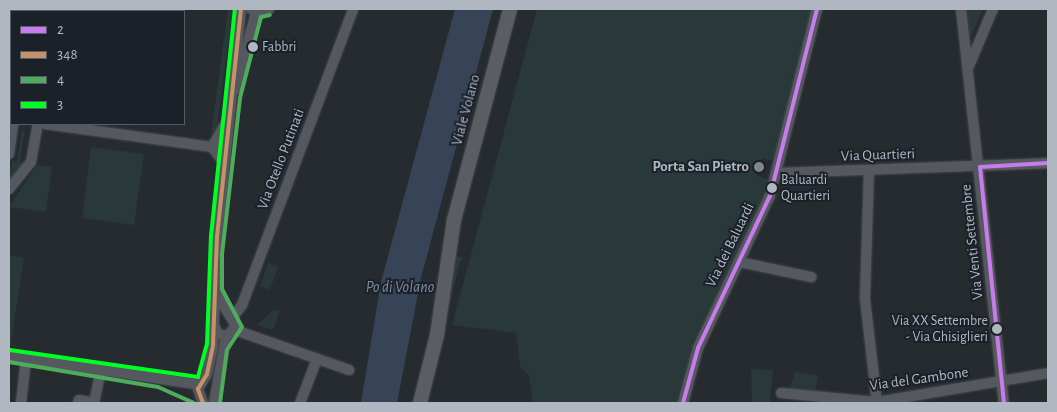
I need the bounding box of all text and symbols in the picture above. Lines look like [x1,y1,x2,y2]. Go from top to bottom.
legend [10,10,185,125]
text: 2 [57,22,64,37]
place label: Fabbri [262,39,296,55]
marker: Fabbri [248,42,258,52]
text: 348 [57,47,78,62]
text: 4 [57,72,64,87]
street label: Viale Volano [448,72,484,148]
text: 3 [57,97,63,112]
street label: Via Otello Putinati [254,106,308,212]
street label: Via Quartieri [841,145,915,165]
place label: Porta San Pietro [652,158,749,176]
marker: Porta San Pietro [753,161,765,173]
place label: Baluardi Quartieri [781,172,830,204]
marker: Baluardi Quartieri [767,183,777,193]
street label: Via Venti Settembre [957,183,987,301]
street label: Via dei Baluardi [702,200,758,290]
water label: Po di Volano [366,277,434,297]
place label: Via XX Settembre - Via Ghisiglieri [892,313,988,346]
marker: Via XX Settembre - Via Ghisiglieri [992,324,1002,334]
street label: Via del Gambone [868,363,970,395]

